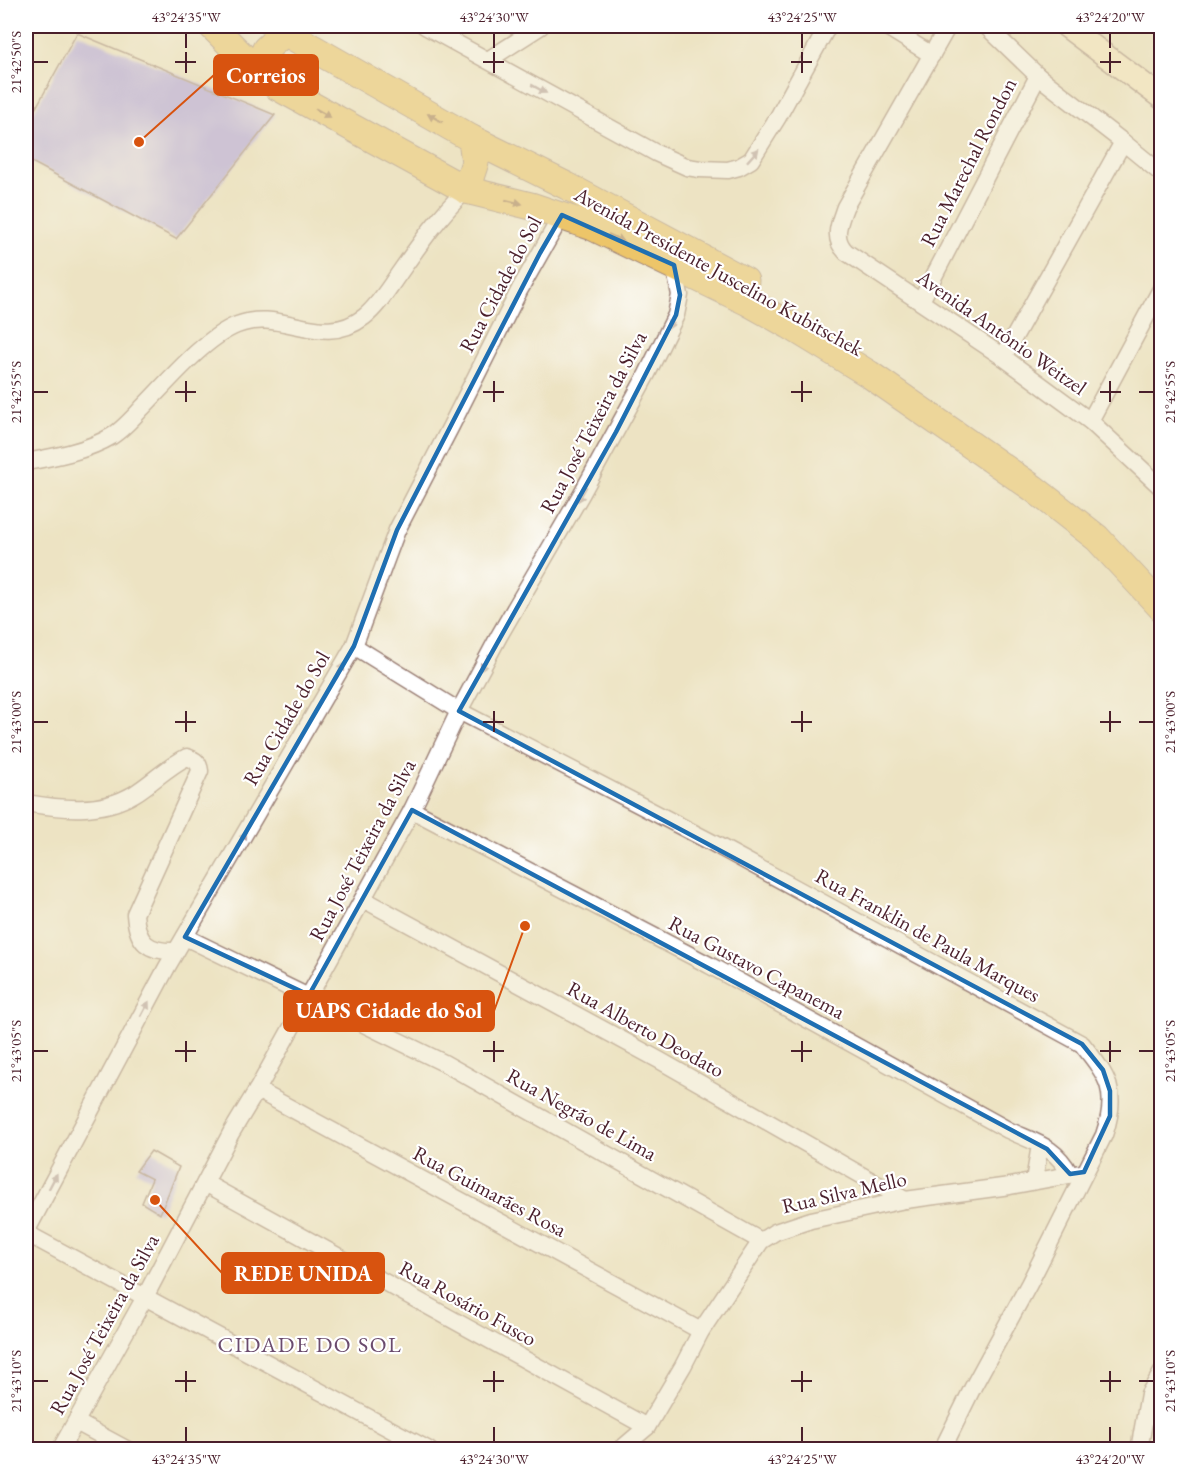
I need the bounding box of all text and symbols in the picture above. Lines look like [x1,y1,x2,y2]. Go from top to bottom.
text: 43°24'35"W [151,7,221,26]
text: 43°24'30"W [459,7,529,26]
text: 43°24'25"W [767,7,837,26]
text: 43°24'20"W [1075,7,1145,26]
text: 21°42'50"S [6,31,25,93]
callout: Correios [214,55,318,95]
text: Correios [226,61,306,90]
street label: Rua Marechal Rondon [914,73,1022,251]
one-way arrow [531,84,548,94]
one-way arrow [315,108,332,118]
one-way arrow [427,112,443,123]
one-way arrow [746,148,760,163]
street label: Avenida Presidente Juscelino Kubitschek [569,180,869,362]
one-way arrow [505,198,524,208]
street label: Rua Cidade do Sol [453,211,547,357]
one-way arrow [608,234,625,243]
street label: Avenida Antônio Weitzel [911,263,1092,401]
one-way arrow [667,313,677,331]
street label: Rua José Teixeira da Silva [534,326,653,518]
text: 21°42'55"S [6,361,25,423]
text: 21°42'55"S [1160,361,1179,423]
one-way arrow [576,486,587,502]
street label: Rua Cidade do Sol [237,646,335,790]
one-way arrow [480,655,490,672]
one-way arrow [334,663,345,679]
text: 21°43'00"S [6,691,25,753]
text: 21°43'00"S [1160,691,1179,753]
street label: Rua José Teixeira da Silva [303,754,422,946]
one-way arrow [236,831,246,848]
street label: Rua Franklin de Paula Marques [811,862,1045,1008]
street label: Rua Gustavo Capanema [664,909,850,1025]
street label: Rua Alberto Deodato [563,975,729,1083]
callout: UAPS Cidade do Sol [284,991,494,1031]
text: UAPS Cidade do Sol [296,996,482,1025]
one-way arrow [140,1000,150,1017]
text: 21°43'05"S [6,1020,25,1082]
text: 21°43'05"S [1160,1020,1179,1082]
street label: Rua Negrão de Lima [502,1062,662,1167]
street label: Rua Guimarães Rosa [409,1139,572,1243]
street label: Rua Silva Mello [779,1165,909,1219]
one-way arrow [48,1172,58,1189]
street label: Rua José Teixeira da Silva [43,1228,165,1419]
callout: REDE UNIDA [222,1253,384,1293]
street label: Rua Rosário Fusco [395,1254,541,1352]
text: REDE UNIDA [234,1259,372,1288]
district label: CIDADE DO SOL [218,1330,402,1359]
text: 21°43'10"S [6,1350,25,1412]
text: 21°43'10"S [1160,1350,1179,1412]
text: 43°24'35"W [151,1449,221,1468]
text: 43°24'30"W [459,1449,529,1468]
text: 43°24'25"W [767,1449,837,1468]
text: 43°24'20"W [1075,1449,1145,1468]

